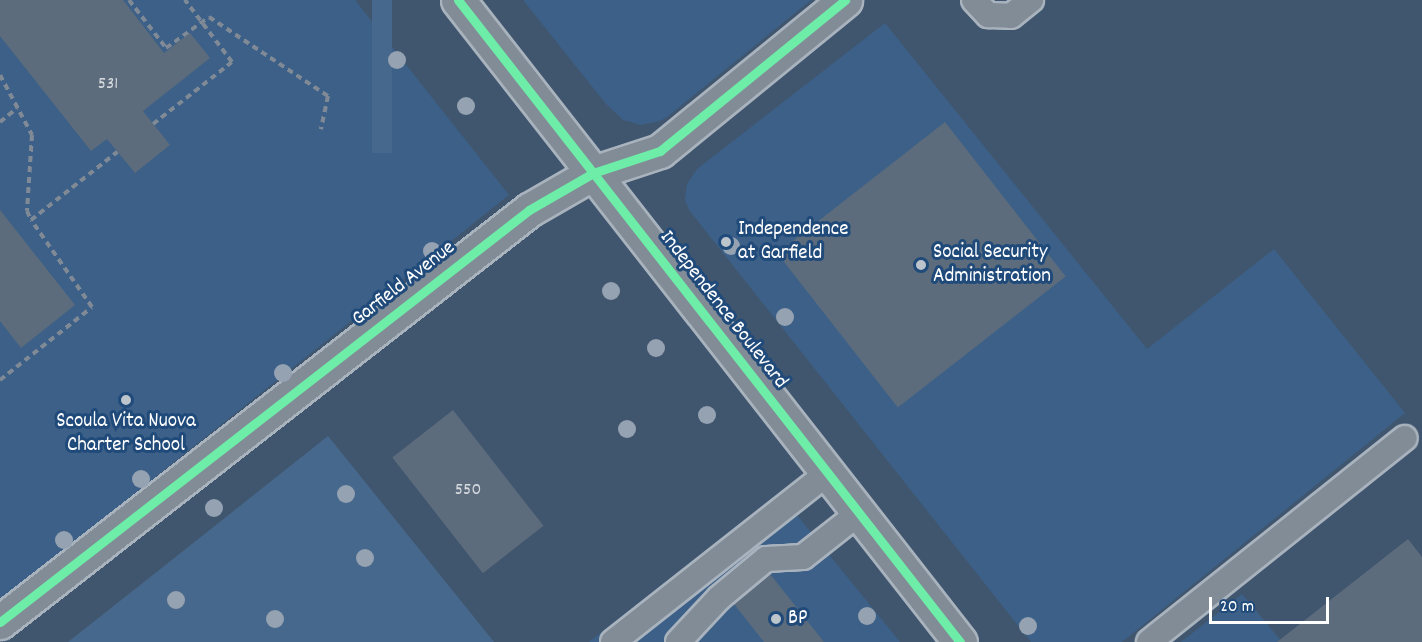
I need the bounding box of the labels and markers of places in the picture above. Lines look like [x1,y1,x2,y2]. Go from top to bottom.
place label: Independence at Garfield [738,217,848,267]
marker: Independence at Garfield [719,235,733,249]
place label: Social Security Administration [933,240,1051,290]
marker: Social Security Administration [914,258,928,272]
marker: Scoula Vita Nuova Charter School [119,393,133,407]
place label: Scoula Vita Nuova Charter School [56,409,196,459]
place label: BP [788,606,807,632]
marker: BP [769,612,783,626]

